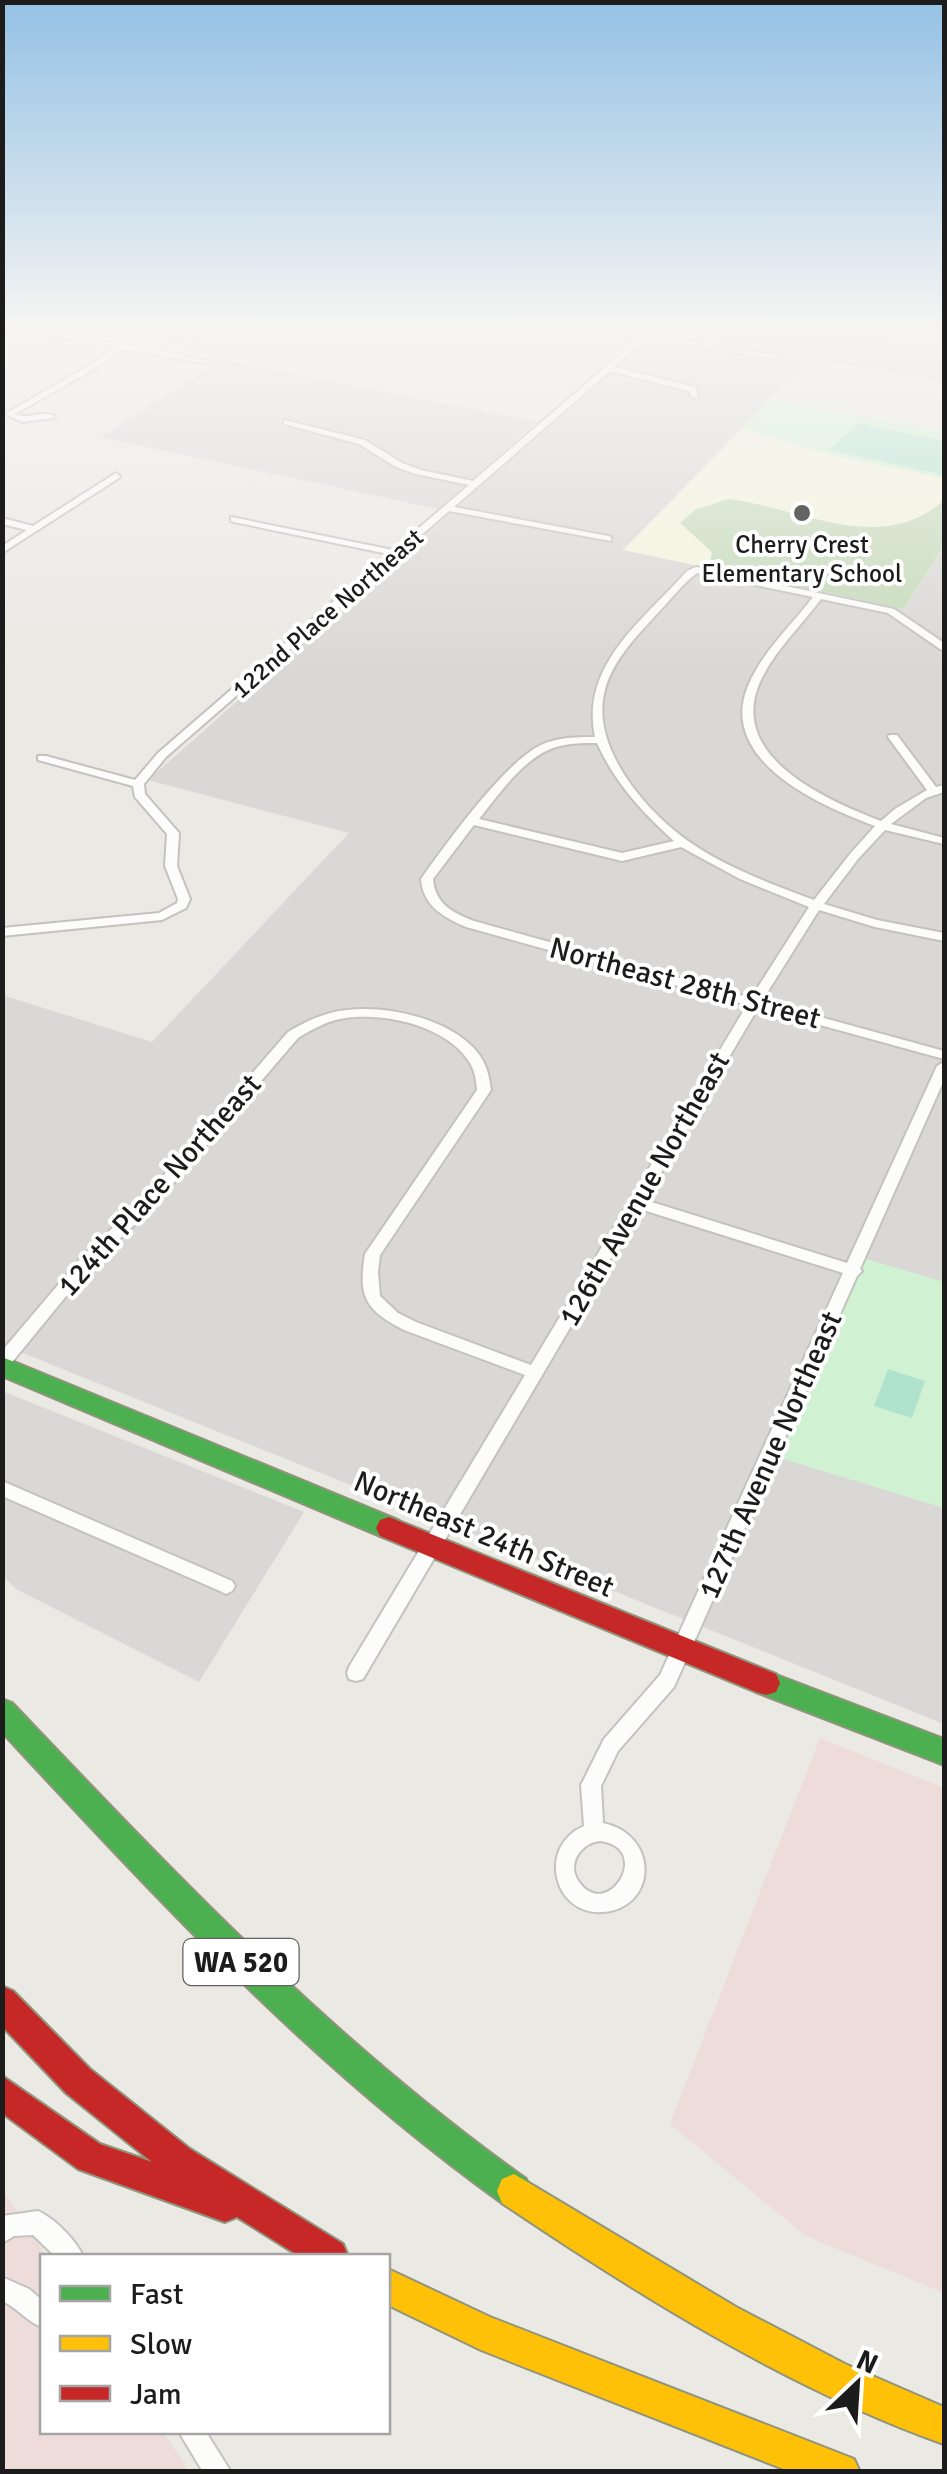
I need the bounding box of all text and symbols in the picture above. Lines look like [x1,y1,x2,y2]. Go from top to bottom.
marker: Cherry Crest Elementary School [791,502,813,524]
street label: 122nd Place Northeast [225,522,430,705]
place label: Cherry Crest Elementary School [702,529,902,589]
street label: Northeast 28th Street [545,930,824,1037]
street label: 126th Avenue Northeast [551,1045,738,1333]
street label: 124th Place Northeast [50,1066,269,1304]
street label: 127th Avenue Northeast [690,1306,851,1605]
street label: Northeast 24th Street [348,1463,619,1606]
road number: WA 520 [184,1939,298,1985]
legend [40,2254,390,2434]
text: Fast [130,2276,183,2313]
text: Slow [130,2326,192,2363]
north arrow [807,2334,907,2434]
text: N [851,2343,883,2382]
text: Jam [130,2376,182,2413]

